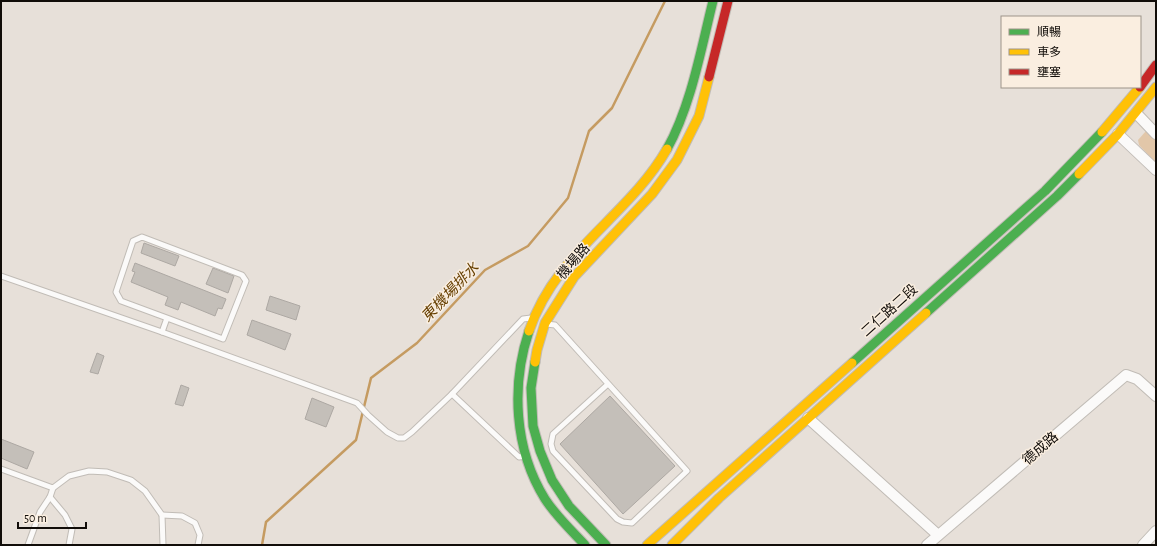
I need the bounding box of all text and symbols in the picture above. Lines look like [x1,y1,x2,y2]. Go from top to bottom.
legend [1001,16,1141,88]
text: 順暢 [1037,26,1061,38]
text: 車多 [1037,45,1061,58]
text: 壅塞 [1037,65,1061,78]
street label: 機場路 [554,241,593,282]
water label: 東機場排水 [418,259,482,325]
street label: 二仁路二段 [858,281,920,339]
street label: 德成路 [1019,428,1061,468]
scale bar [18,504,86,530]
text: 50 m [24,512,47,524]

